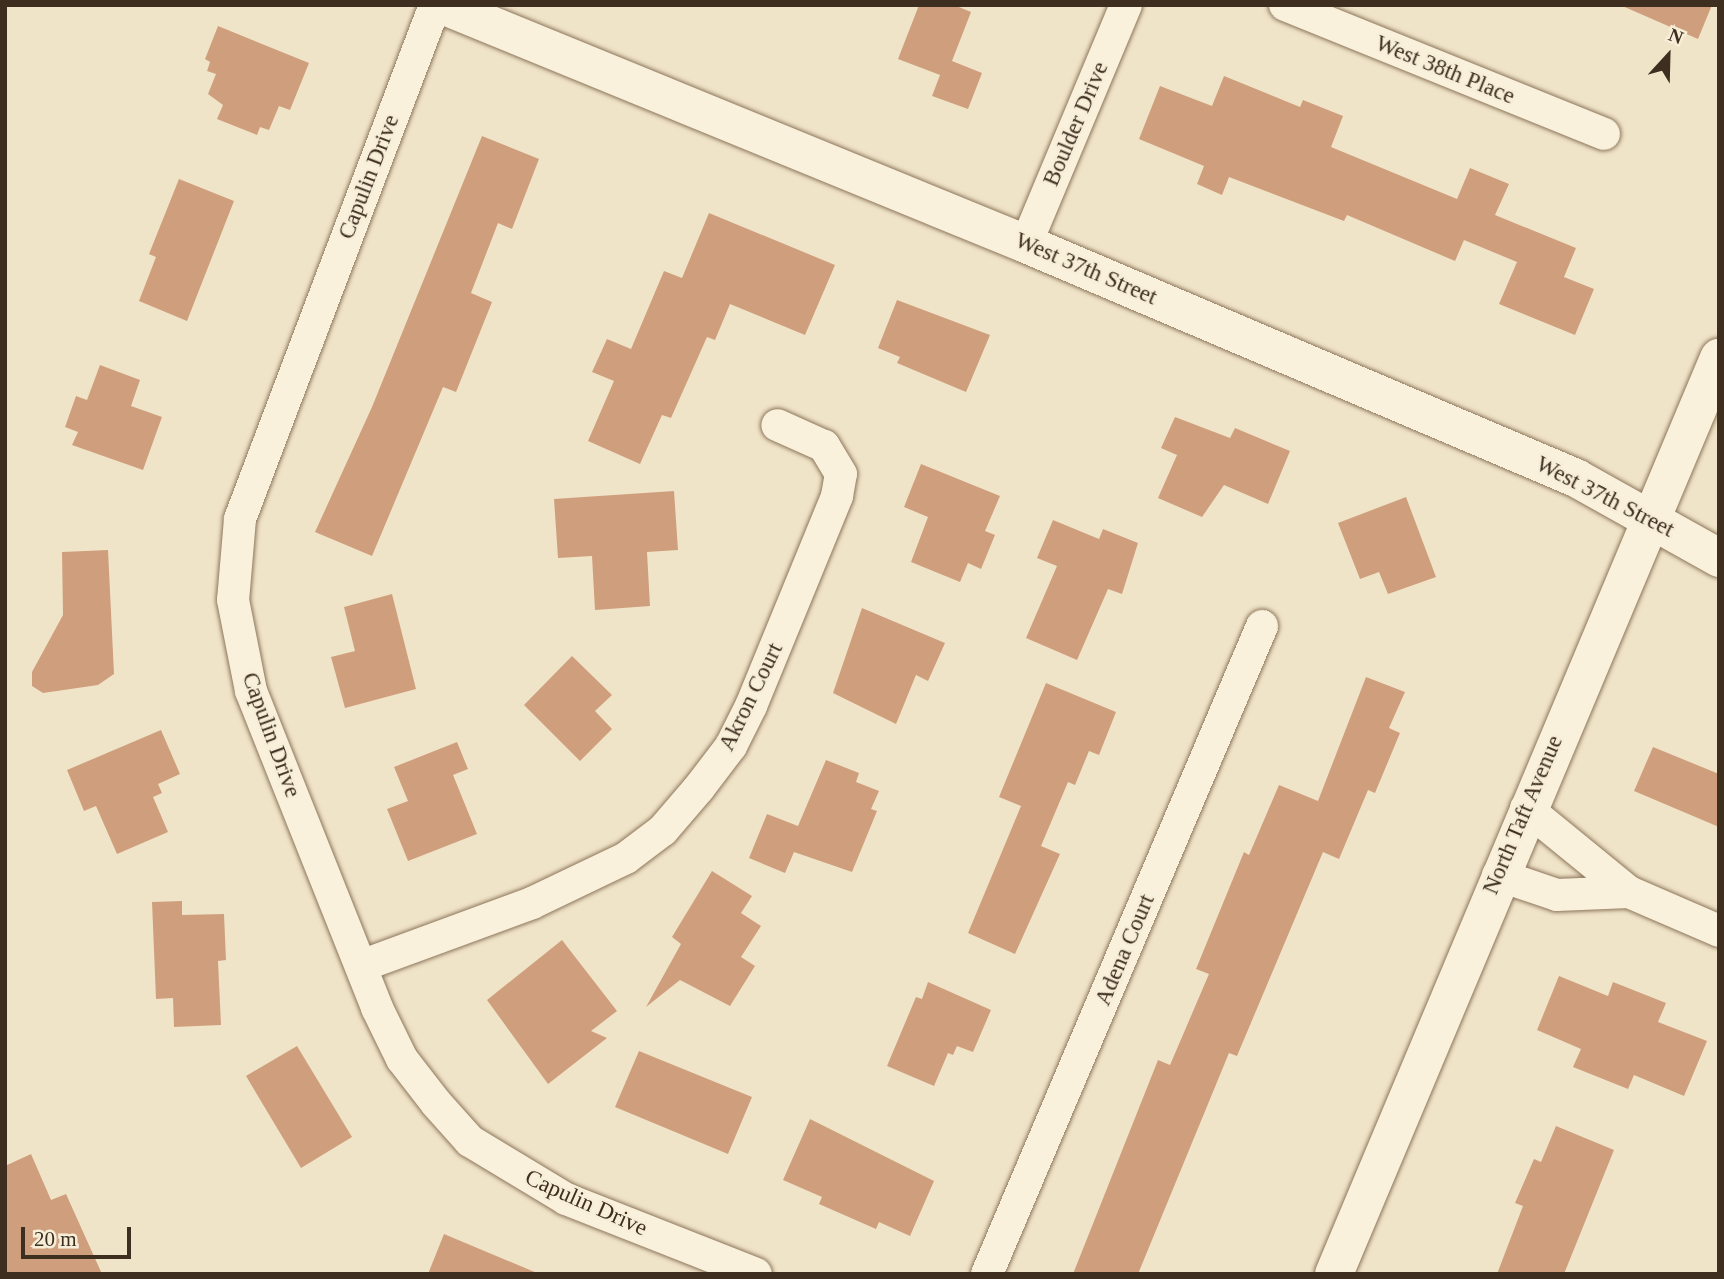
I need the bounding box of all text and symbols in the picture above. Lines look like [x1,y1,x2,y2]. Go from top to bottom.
north arrow [1633,21,1703,91]
text: N [1666,24,1686,48]
street label: West 38th Place [1371,30,1519,110]
street label: Boulder Drive [1037,58,1115,190]
street label: Capulin Drive [333,111,405,243]
street label: West 37th Street [1011,227,1161,311]
street label: West 37th Street [1531,450,1679,544]
street label: Akron Court [713,638,789,756]
street label: Capulin Drive [236,669,306,801]
street label: North Taft Avenue [1477,731,1569,899]
street label: Adena Court [1089,890,1161,1010]
street label: Capulin Drive [521,1164,651,1242]
scale bar [24,1212,135,1256]
text: 20 m [34,1227,77,1251]

